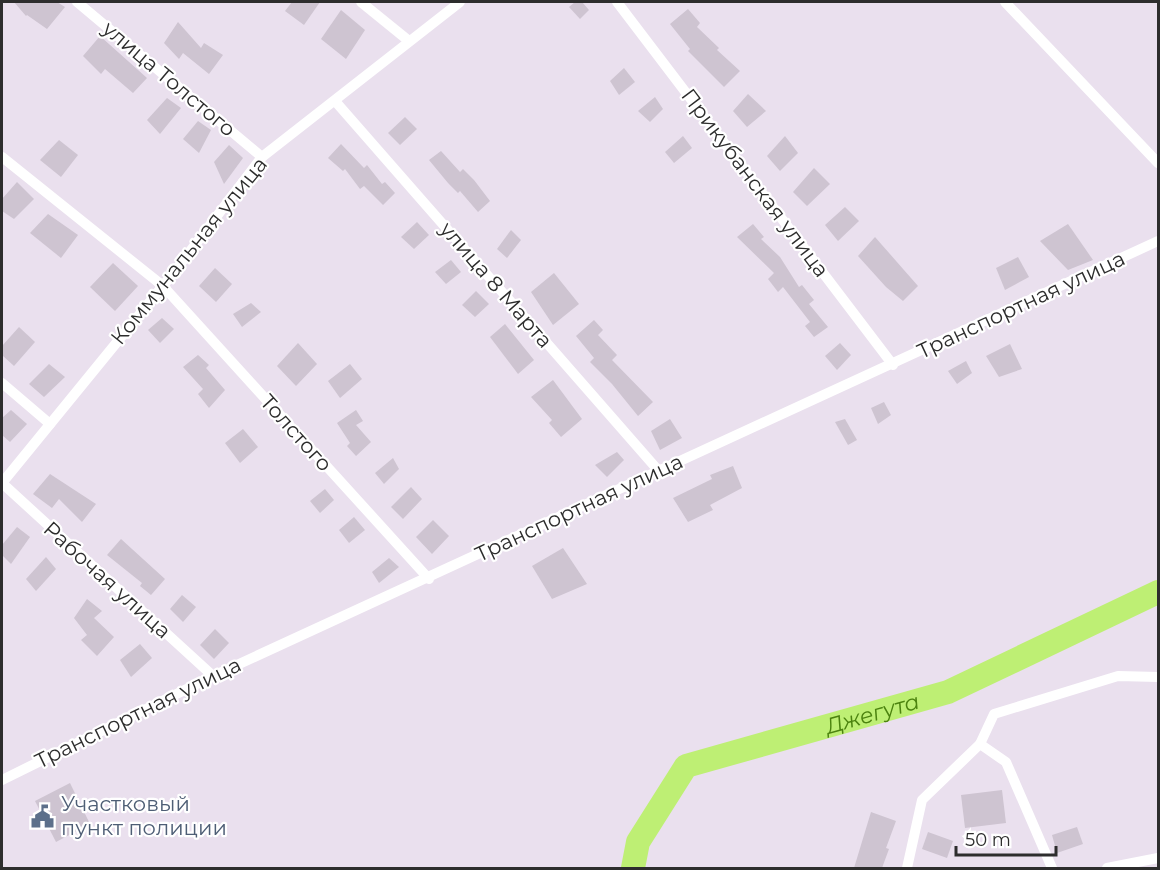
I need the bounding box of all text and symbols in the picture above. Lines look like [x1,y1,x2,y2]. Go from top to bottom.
street label: улица Толстого [97,15,241,142]
street label: Прикубанская улица [676,84,834,282]
street label: Коммунальная улица [105,152,272,350]
street label: улица 8 Марта [434,216,558,353]
street label: Транспортная улица [913,245,1129,364]
street label: Толстого [255,389,337,476]
street label: Транспортная улица [471,448,687,567]
street label: Рабочая улица [39,516,176,643]
street label: Транспортная улица [31,652,245,773]
water label: Джегута [821,688,922,740]
place label: Участковый пункт полиции [61,791,227,840]
public building icon: Участковый пункт полиции [30,803,56,829]
scale bar [956,819,1056,857]
text: 50 m [965,829,1011,851]

